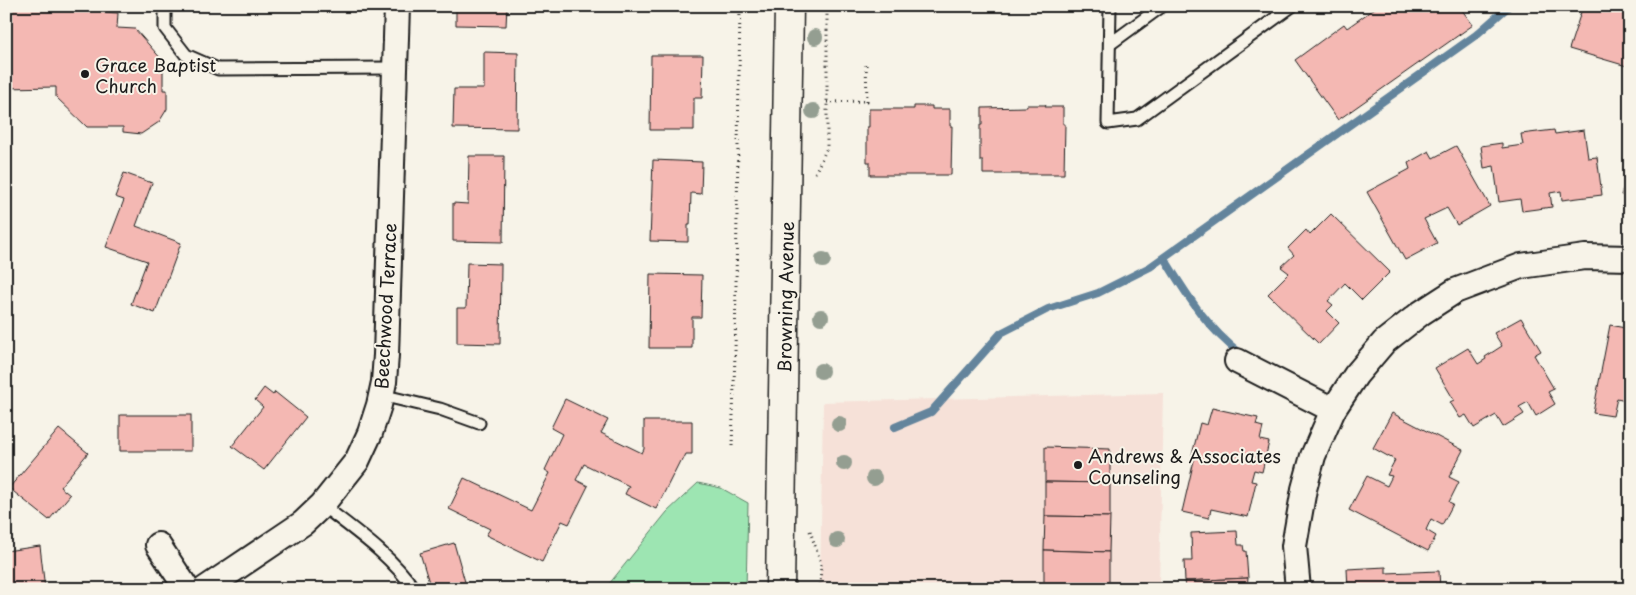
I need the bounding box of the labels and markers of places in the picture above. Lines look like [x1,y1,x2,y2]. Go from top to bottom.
place label: Grace Baptist Church [95,51,216,99]
marker: Grace Baptist Church [79,68,91,80]
place label: Andrews & Associates Counseling [1088,442,1281,490]
marker: Andrews & Associates Counseling [1072,459,1084,471]

